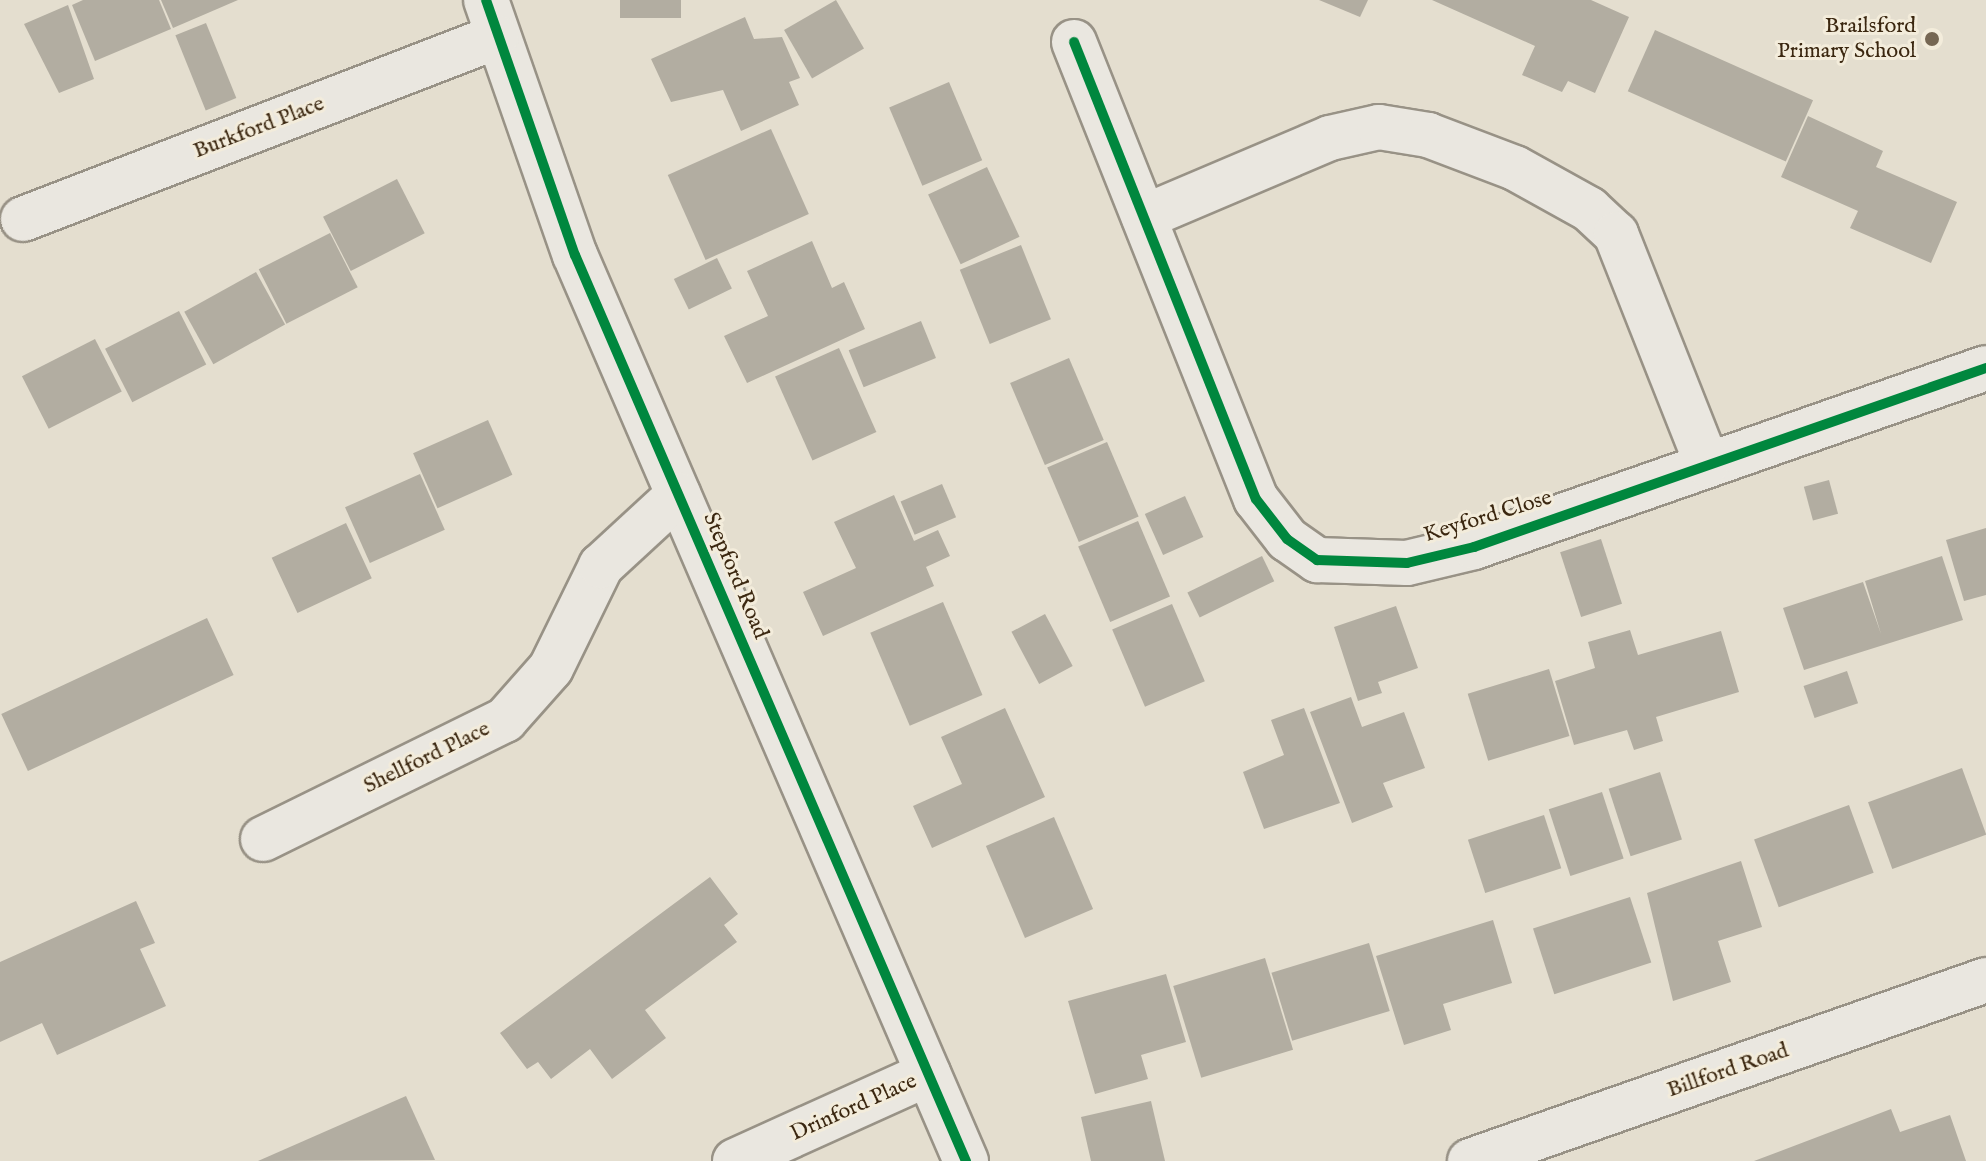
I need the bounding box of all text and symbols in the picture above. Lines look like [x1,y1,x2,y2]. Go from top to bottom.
place label: Brailsford Primary School [1777,13,1916,64]
marker: Brailsford Primary School [1923,30,1941,48]
street label: Burkford Place [190,91,328,165]
street label: Keyford Close [1421,485,1555,549]
street label: Stepford Road [697,509,773,643]
street label: Shellford Place [360,716,494,800]
street label: Billford Road [1664,1038,1792,1104]
street label: Drinford Place [787,1068,921,1148]

